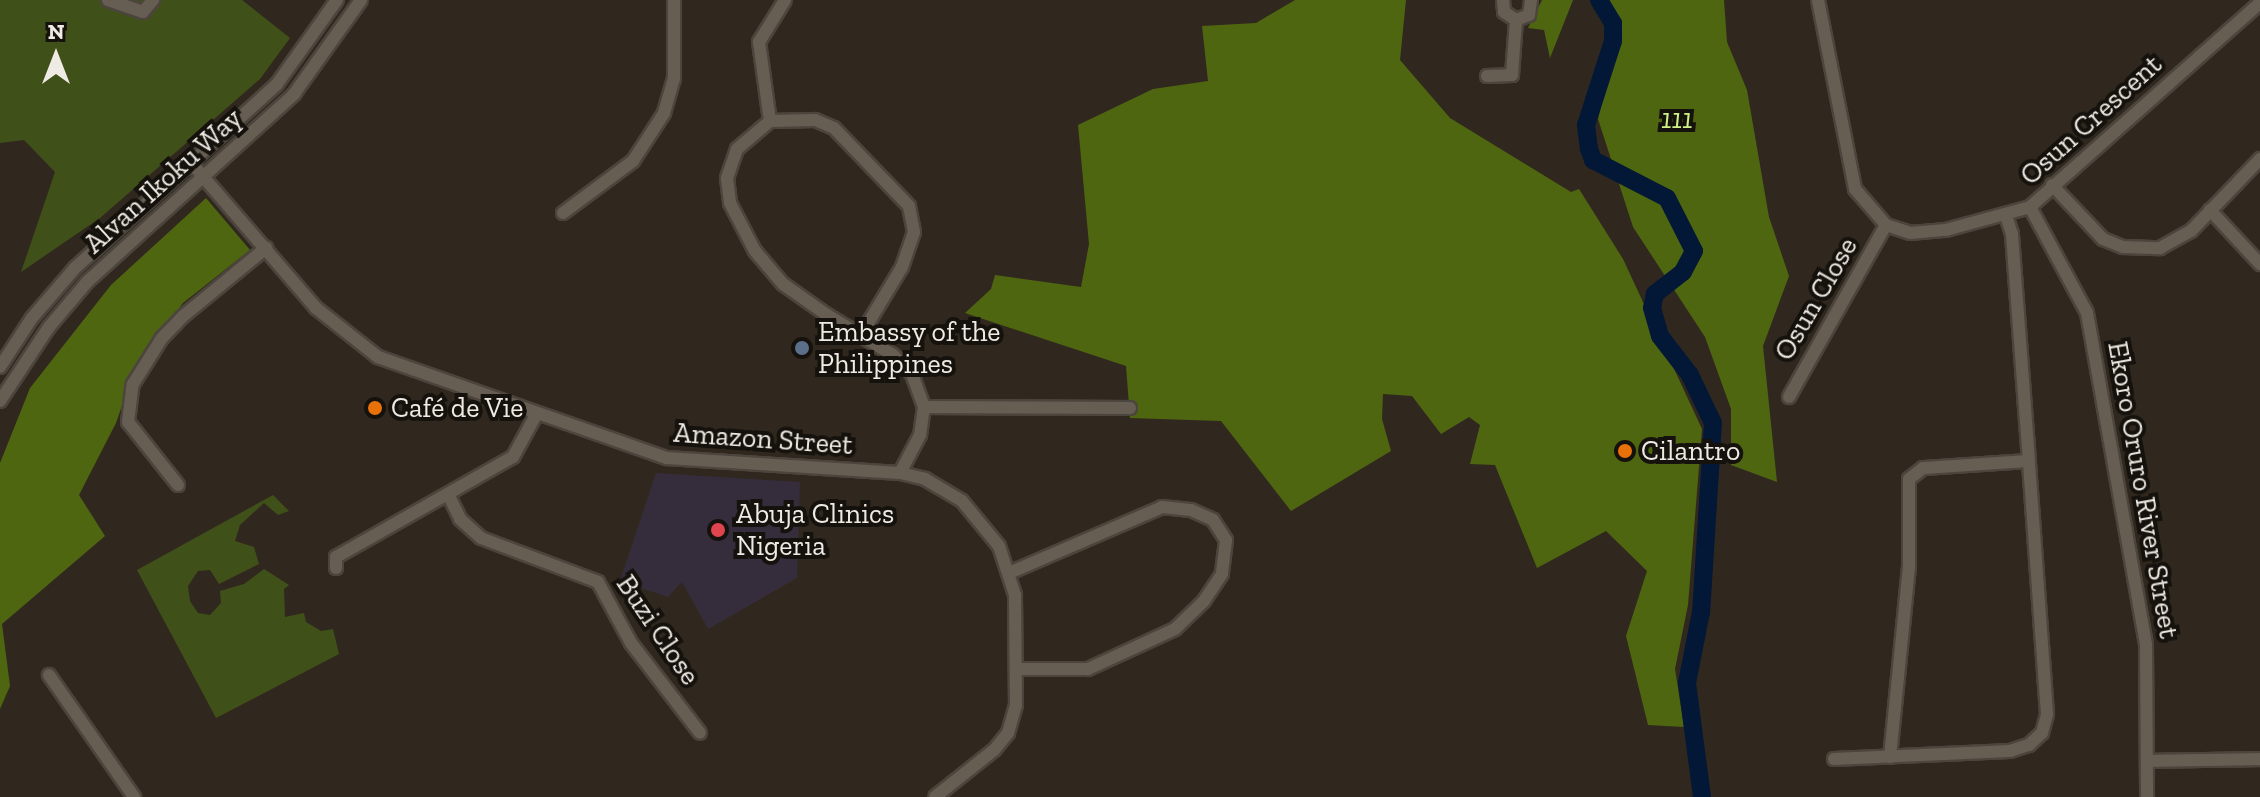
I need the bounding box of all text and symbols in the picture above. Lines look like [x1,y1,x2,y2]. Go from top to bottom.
north arrow [16,16,96,96]
text: N [48,18,64,45]
street label: Osun Crescent [2013,48,2169,192]
street label: Alvan Ikoku Way [77,101,249,261]
park label: 111 [1661,102,1693,136]
street label: Osun Close [1767,232,1865,366]
place label: Embassy of the Philippines [818,315,1001,381]
marker: Embassy of the Philippines [793,339,811,357]
street label: Ekoro Oruro River Street [2100,339,2186,641]
place label: Café de Vie [391,391,524,425]
marker: Café de Vie [366,399,384,417]
street label: Amazon Street [672,416,854,462]
place label: Cilantro [1641,434,1740,468]
marker: Cilantro [1616,442,1634,460]
place label: Abuja Clinics Nigeria [736,497,894,563]
marker: Abuja Clinics Nigeria [707,519,729,541]
street label: Buzi Close [609,569,707,691]

